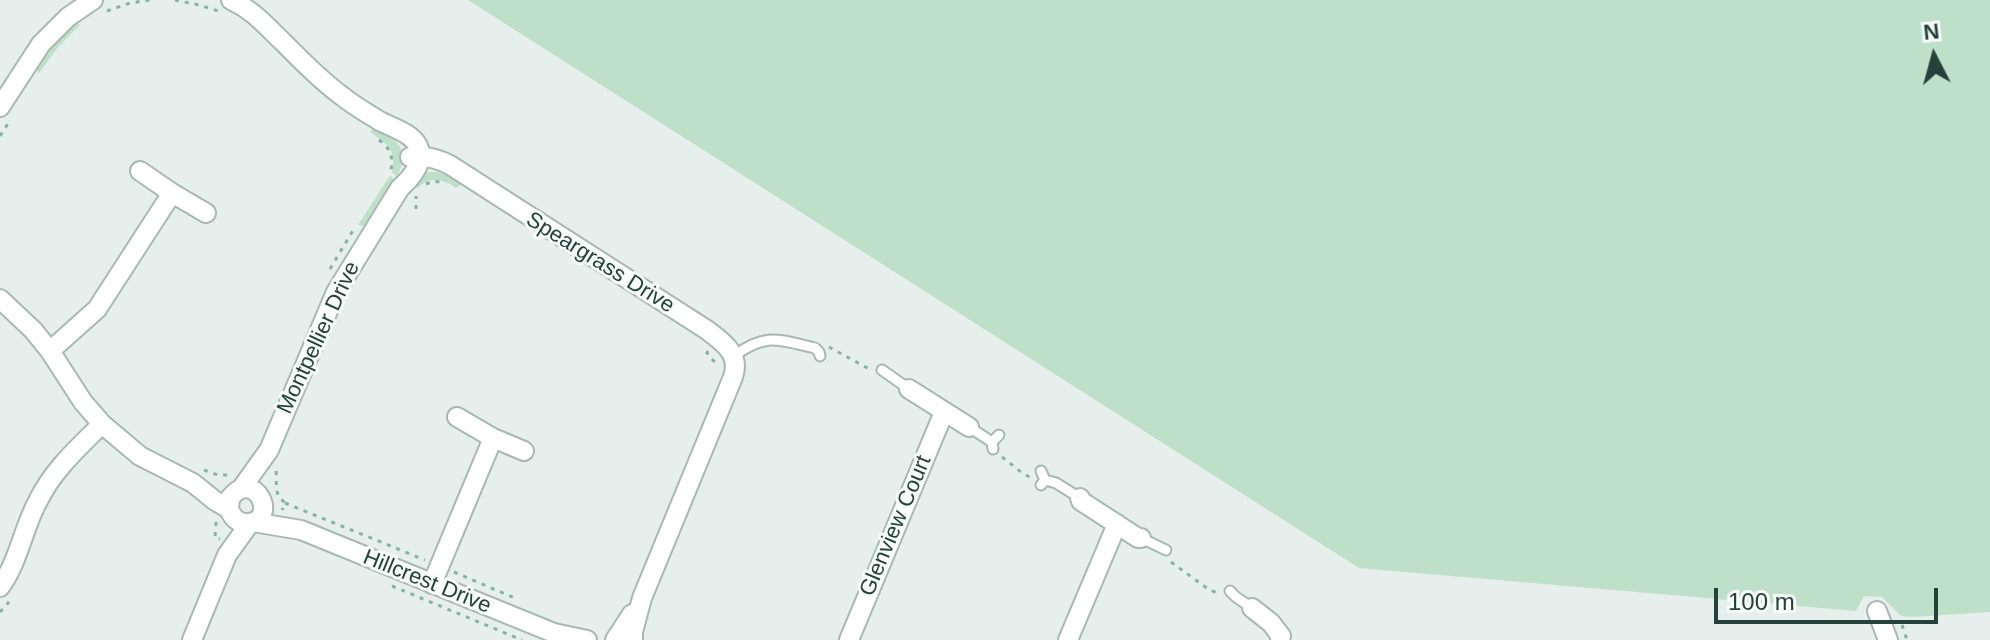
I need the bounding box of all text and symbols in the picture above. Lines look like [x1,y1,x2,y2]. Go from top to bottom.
north arrow [1894,16,1974,96]
text: N [1922,18,1941,45]
street label: Speargrass Drive [521,207,679,319]
street label: Montpellier Drive [272,258,366,418]
street label: Glenview Court [854,452,938,600]
street label: Hillcrest Drive [359,544,495,620]
scale bar [1718,572,1942,622]
text: 100 m [1728,588,1795,615]

